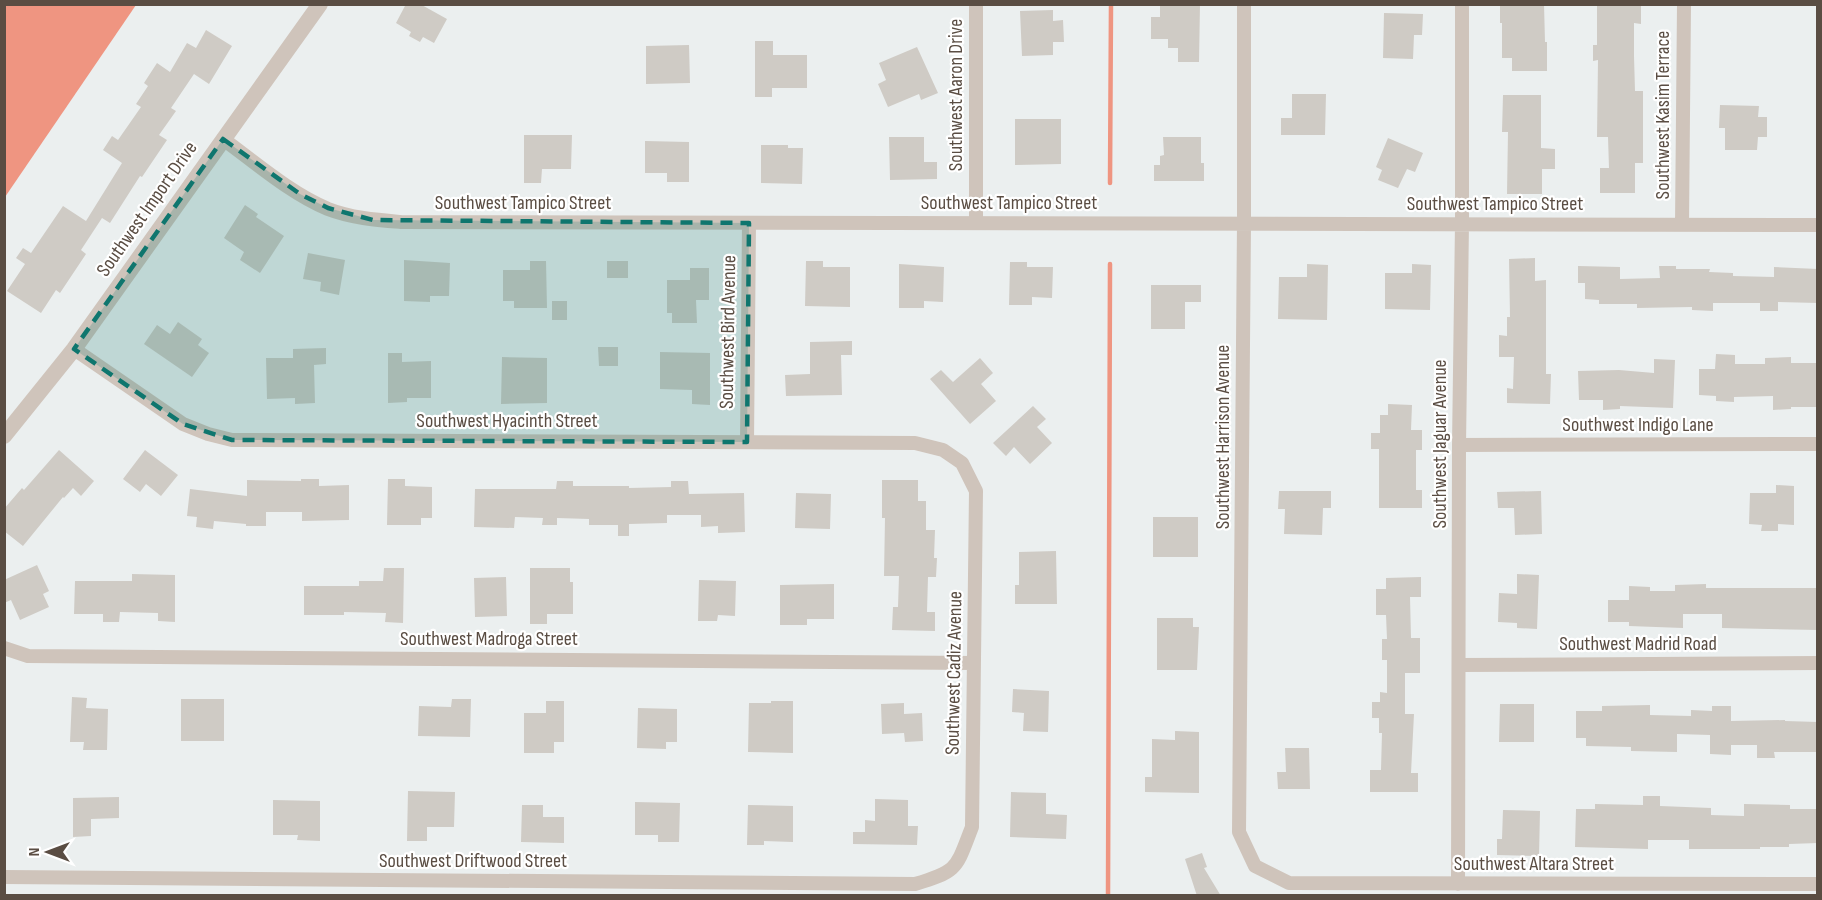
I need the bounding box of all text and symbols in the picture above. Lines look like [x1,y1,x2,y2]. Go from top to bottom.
street label: Southwest Aaron Drive [944,19,968,171]
street label: Southwest Kasim Terrace [1651,31,1675,199]
street label: Southwest Import Drive [92,137,202,281]
street label: Southwest Tampico Street [435,191,611,215]
street label: Southwest Tampico Street [921,191,1097,215]
street label: Southwest Tampico Street [1407,192,1583,216]
street label: Southwest Bird Avenue [715,255,741,409]
street label: Southwest Harrison Avenue [1211,345,1235,529]
street label: Southwest Jaguar Avenue [1428,359,1452,529]
street label: Southwest Hyacinth Street [416,409,598,433]
street label: Southwest Indigo Lane [1562,413,1714,437]
street label: Southwest Cadiz Avenue [941,591,967,755]
street label: Southwest Madroga Street [400,627,578,651]
street label: Southwest Madrid Road [1559,632,1717,656]
north arrow [18,822,78,882]
text: N [25,848,44,856]
street label: Southwest Driftwood Street [379,849,567,873]
street label: Southwest Altara Street [1454,852,1614,876]

